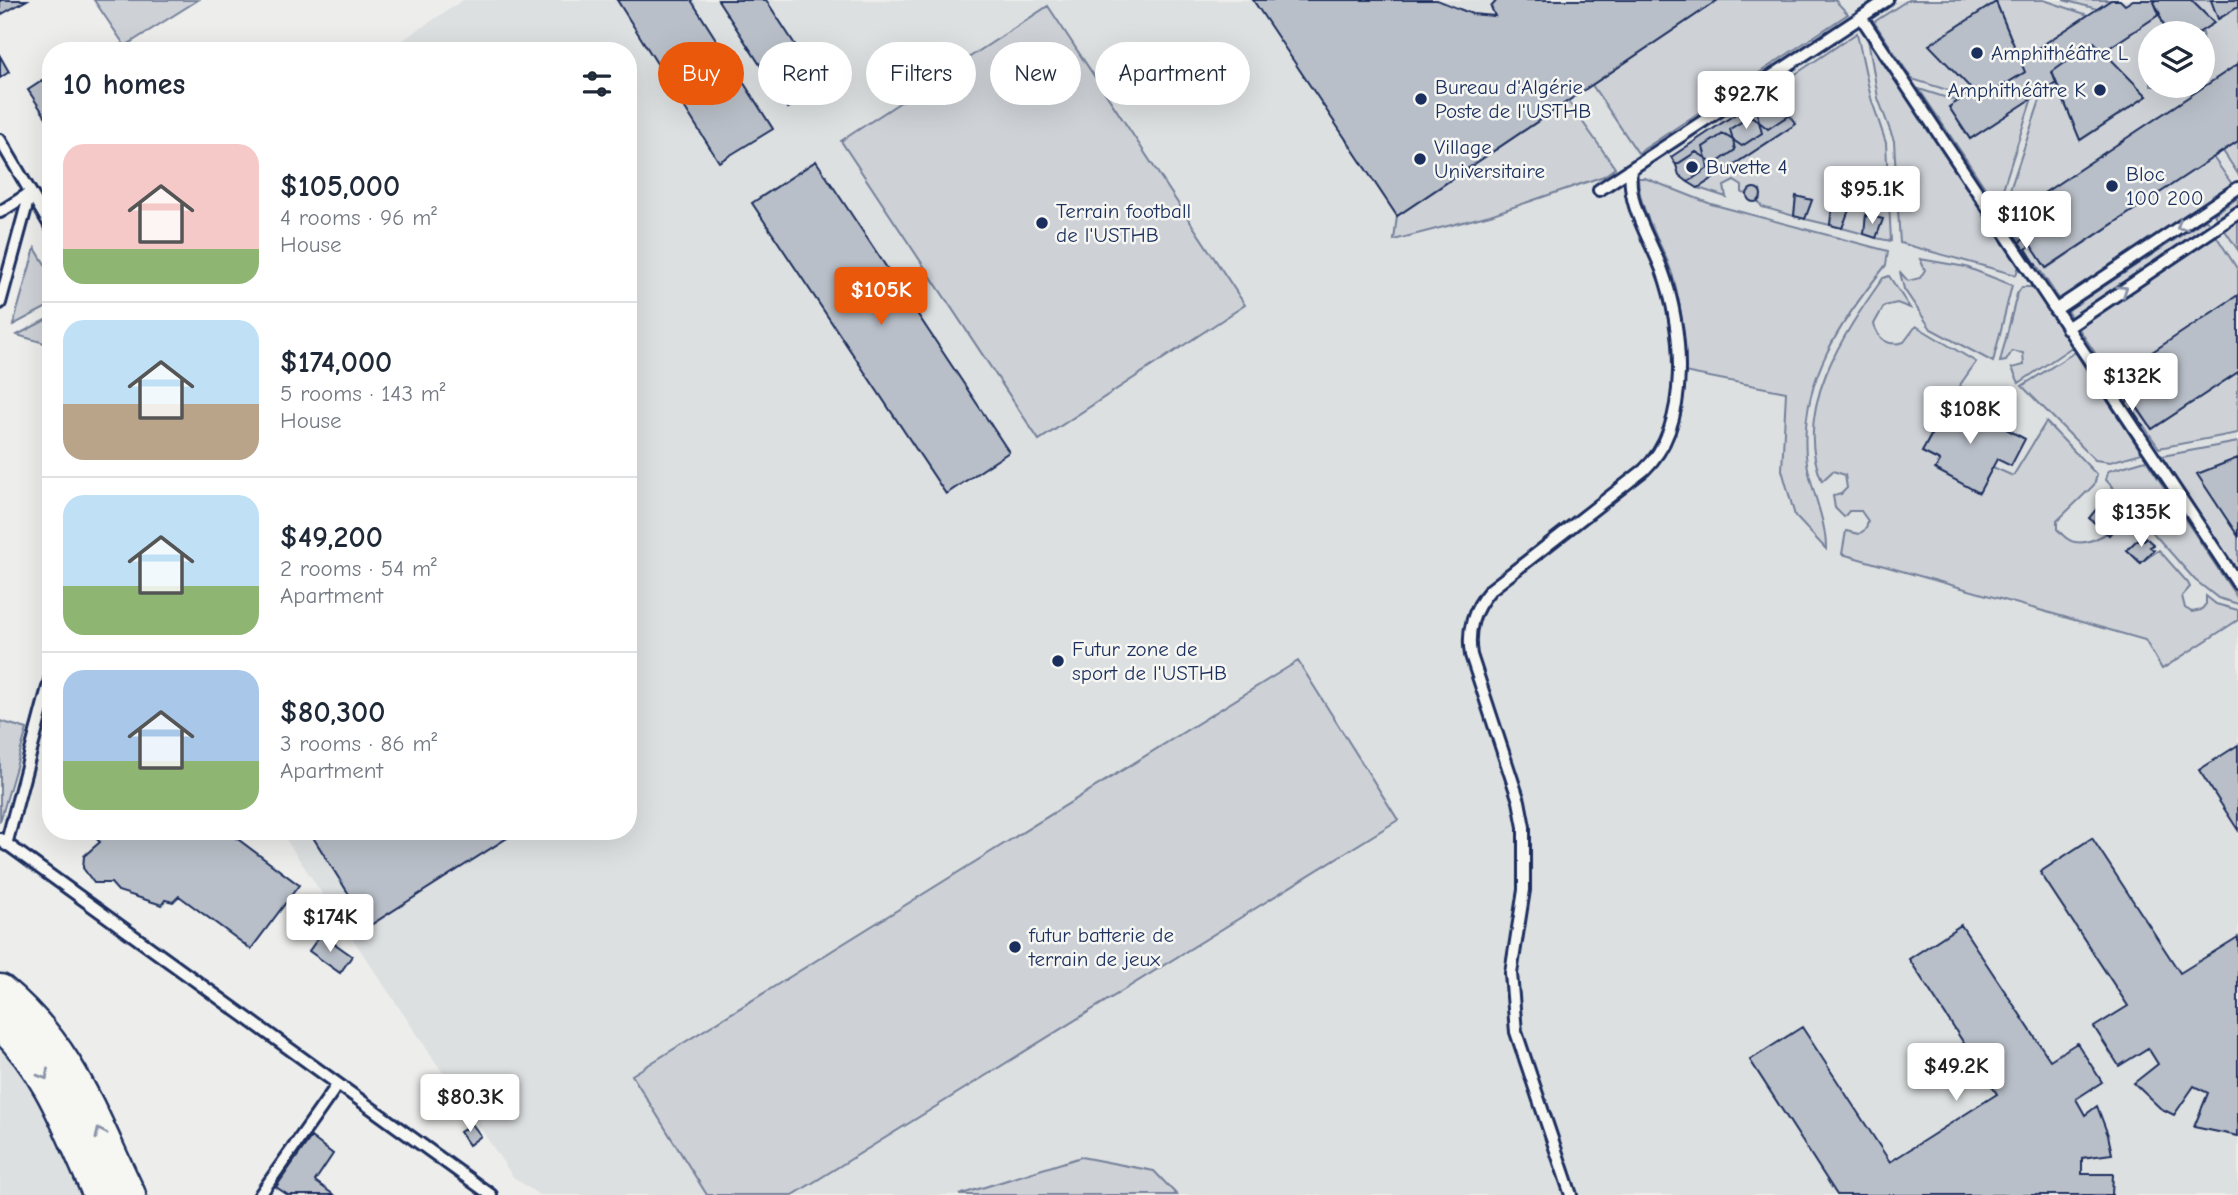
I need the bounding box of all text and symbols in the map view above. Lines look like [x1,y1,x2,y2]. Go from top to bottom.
map controls [2138,21,2215,98]
button: layers [2138,21,2215,98]
place label: Amphithéâtre L [1991,41,2129,65]
chip: Buy [658,42,744,105]
chip: Rent [758,42,852,105]
chip: Filters [866,42,976,105]
chip: New [990,42,1081,105]
chip: Apartment [1095,42,1250,105]
marker: Amphithéâtre L [1969,45,1985,61]
icon: filters [578,65,616,103]
text: 10 homes [63,67,185,102]
pin: $92.7K [1689,72,1803,131]
place label: Bureau d'Algérie Poste de l'USTHB [1435,75,1591,123]
place label: Amphithéâtre K [1947,78,2086,102]
text: $92.7K [1714,80,1778,107]
marker: Amphithéâtre K [2092,82,2108,98]
marker: Bureau d'Algérie Poste de l'USTHB [1413,91,1429,107]
place label: Village Universitaire [1434,135,1545,183]
marker: Village Universitaire [1412,151,1428,167]
place label: Buvette 4 [1706,155,1788,179]
marker: Buvette 4 [1684,159,1700,175]
place label: Bloc 100 200 [2126,162,2203,210]
pin: $95.1K [1815,166,1929,226]
text: $105,000 [280,169,400,204]
icon: home [119,172,203,256]
text: $95.1K [1840,175,1904,202]
marker: Bloc 100 200 [2104,178,2120,194]
pin: $110K [1977,191,2075,251]
place label: Terrain football de l'USTHB [1056,199,1191,247]
text: $110K [1997,200,2055,227]
text: 4 rooms · 96 m² [280,204,437,231]
marker: Terrain football de l'USTHB [1034,215,1050,231]
one-way arrow [2176,218,2189,230]
text: House [280,231,342,258]
pin: $105K [832,268,930,327]
text: $105K [850,276,912,303]
one-way arrow [2116,285,2129,298]
text: $174,000 [280,345,392,380]
icon: home [119,348,203,432]
pin: $132K [2083,354,2181,413]
text: $132K [2103,362,2161,389]
text: 5 rooms · 143 m² [280,380,446,407]
pin: $108K [1921,386,2019,446]
text: $108K [1940,395,2000,422]
text: House [280,407,342,434]
pin: $135K [2092,490,2190,549]
text: $135K [2111,498,2171,525]
text: $49,200 [280,520,383,555]
icon: home [119,523,203,607]
text: 2 rooms · 54 m² [280,555,437,582]
text: Apartment [280,582,383,609]
place label: Futur zone de sport de l'USTHB [1072,637,1227,685]
marker: Futur zone de sport de l'USTHB [1050,653,1066,669]
text: $80,300 [280,695,385,730]
icon: home [119,698,203,782]
text: 3 rooms · 86 m² [280,730,437,757]
text: Apartment [280,757,383,784]
pin: $174K [281,894,379,954]
text: $174K [302,903,358,930]
place label: futur batterie de terrain de jeux [1028,923,1174,971]
marker: futur batterie de terrain de jeux [1007,939,1023,955]
pin: $49.2K [1899,1044,2013,1103]
text: $49.2K [1923,1052,1989,1079]
one-way arrow [36,1068,49,1081]
pin: $80.3K [413,1074,527,1134]
text: $80.3K [436,1083,504,1110]
one-way arrow [94,1128,108,1140]

